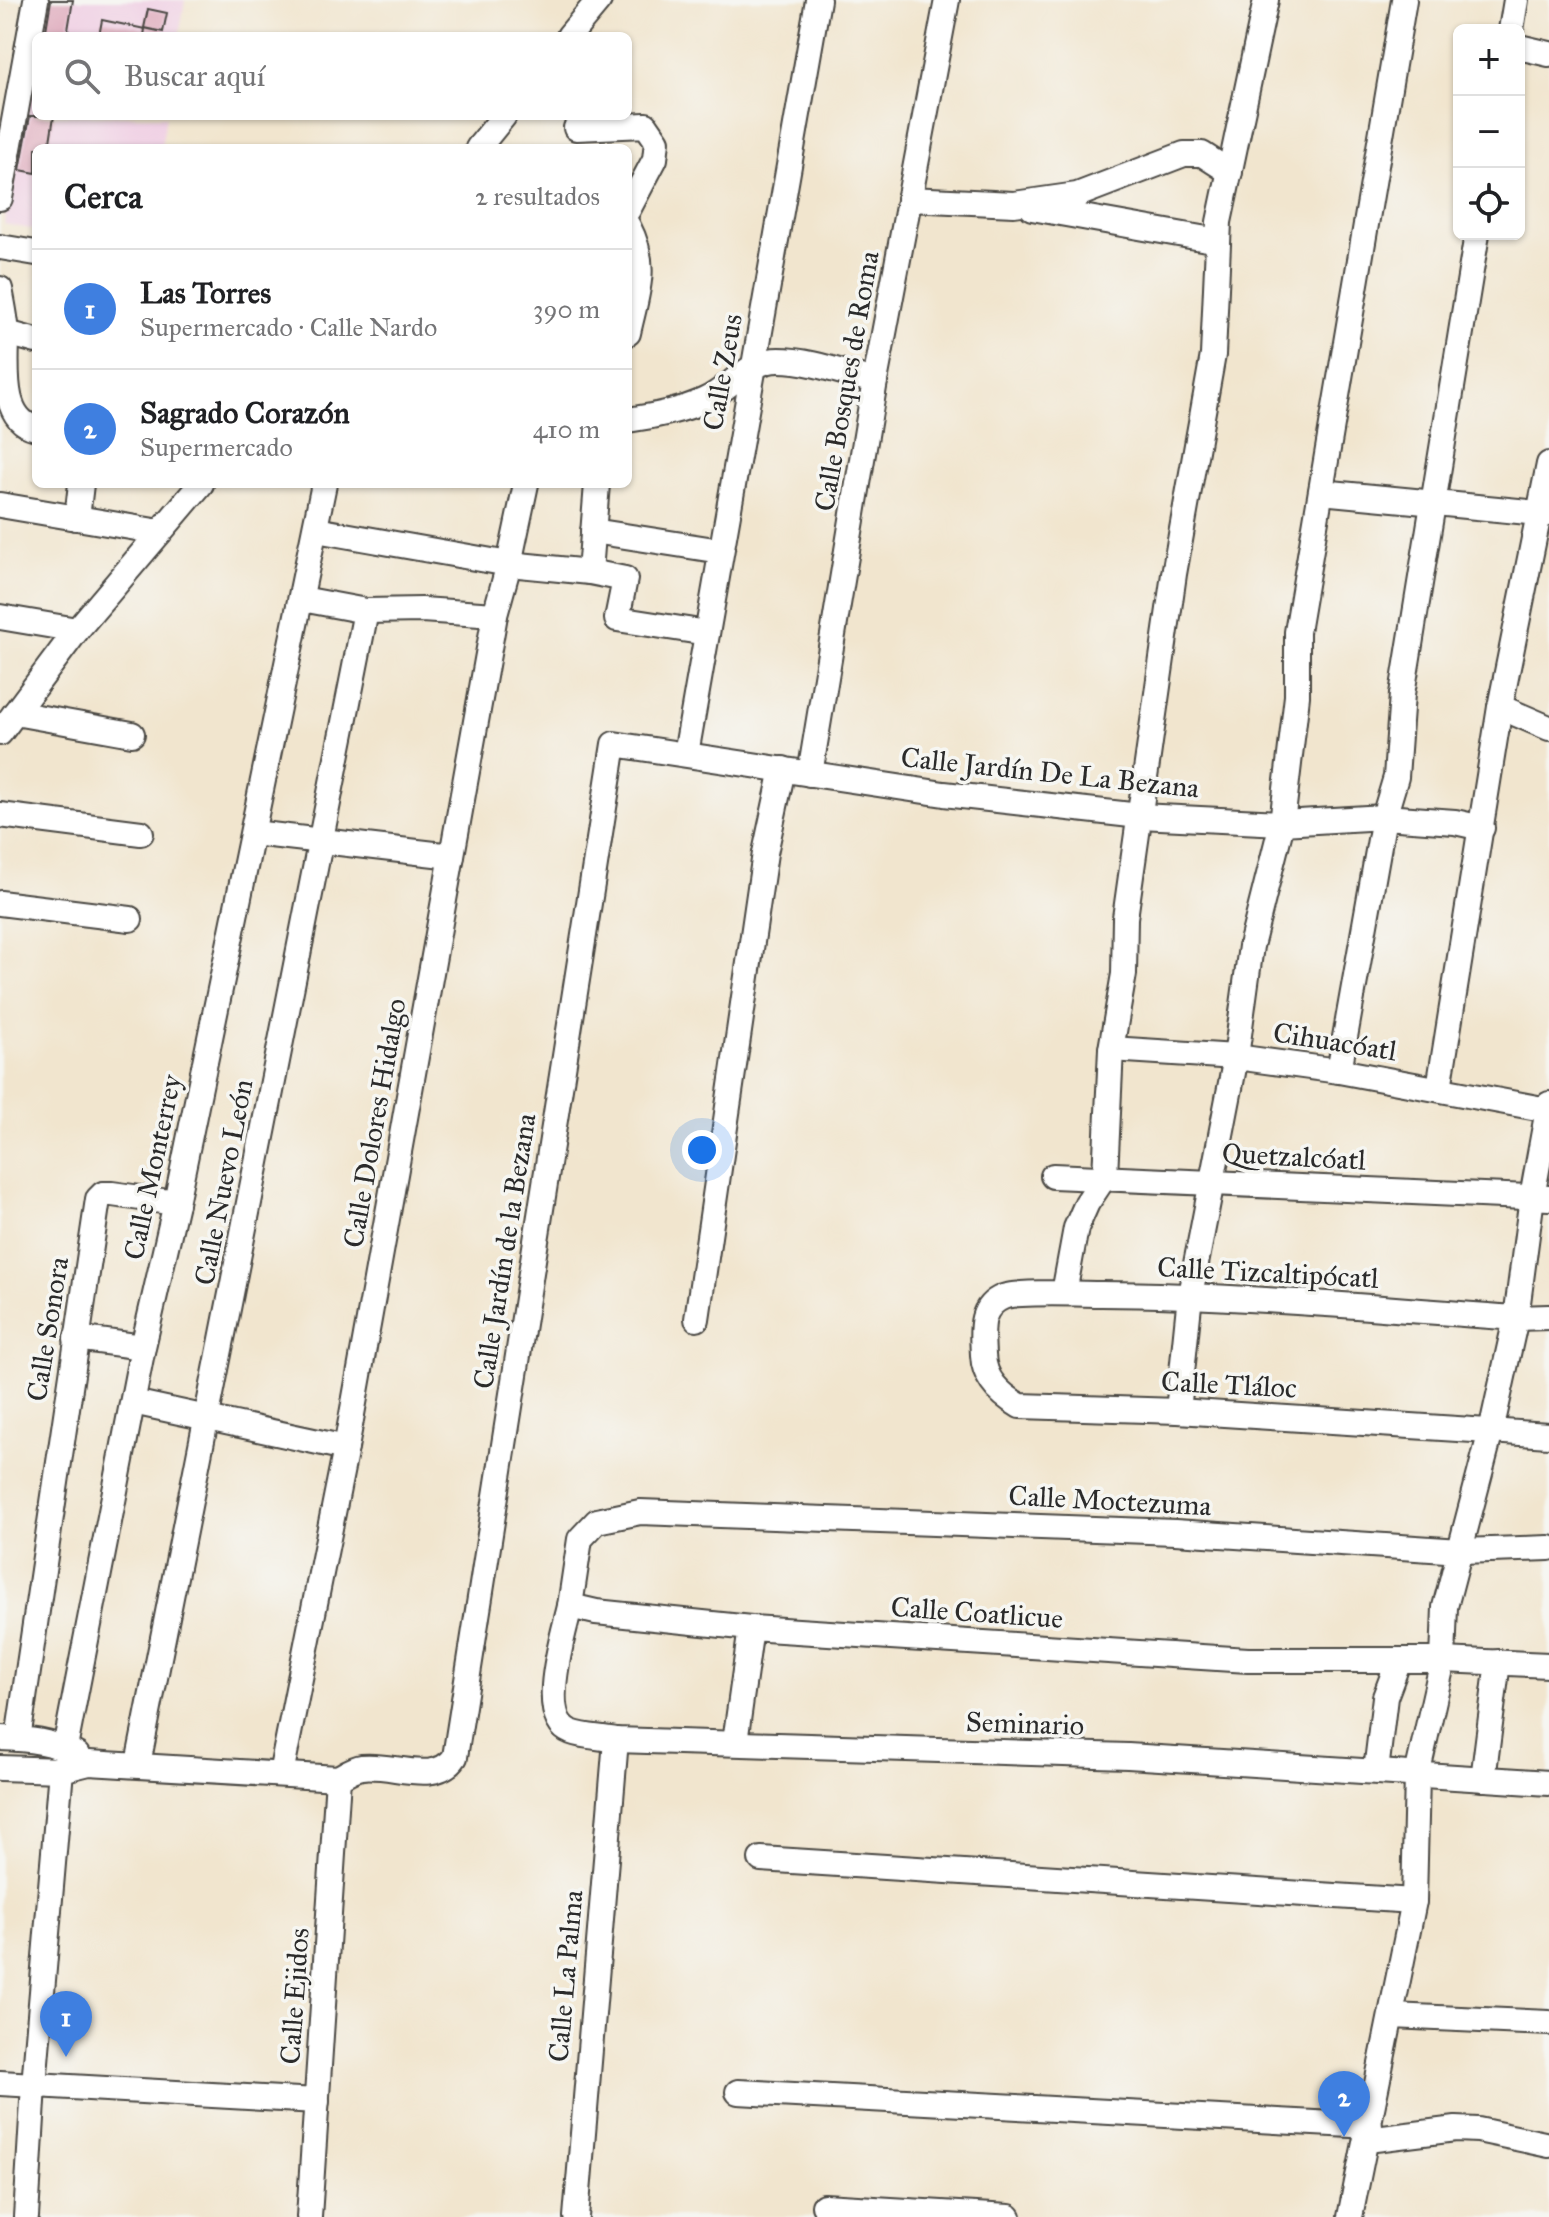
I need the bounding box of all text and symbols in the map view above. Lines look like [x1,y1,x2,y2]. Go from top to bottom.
map controls [1453,24,1525,240]
button: + [1453,24,1525,96]
search box [32,32,632,120]
icon: search [60,54,104,98]
text: Buscar aquí [124,58,265,94]
button: − [1453,96,1525,168]
button: locate [1453,168,1525,240]
text: Cerca [64,176,143,217]
text: 2 resultados [475,180,600,212]
street label: Calle Bosques de Roma [806,248,887,514]
text: Las Torres [140,275,271,311]
text: 1 [85,293,95,325]
text: 390 m [533,293,600,325]
text: Supermercado · Calle Nardo [140,311,437,343]
street label: Calle Zeus [695,311,750,433]
text: Sagrado Corazón [140,395,350,431]
text: 2 [84,413,96,445]
text: 410 m [533,413,600,445]
text: Supermercado [140,431,293,463]
street label: Calle Jardín De La Bezana [899,739,1201,806]
street label: Calle Dolores Hidalgo [335,996,414,1250]
street label: Cihuacóatl [1271,1014,1400,1069]
street label: Calle Monterrey [116,1070,189,1263]
street label: Calle Nuevo León [186,1076,261,1288]
street label: Calle Jardín de la Bezana [465,1111,544,1391]
your location [682,1130,722,1170]
street label: Quetzalcóatl [1221,1135,1367,1178]
street label: Calle Tizcaltipócatl [1156,1249,1380,1296]
street label: Calle Sonora [19,1254,76,1404]
street label: Calle Tláloc [1160,1363,1298,1406]
street label: Calle Moctezuma [1008,1478,1212,1523]
street label: Calle Coatlicue [890,1589,1064,1636]
street label: Seminario [965,1704,1085,1743]
street label: Calle La Palma [541,1888,590,2063]
street label: Calle Ejidos [272,1927,317,2065]
pin: 1 [40,1991,92,2057]
pin: 2 [1318,2071,1370,2137]

